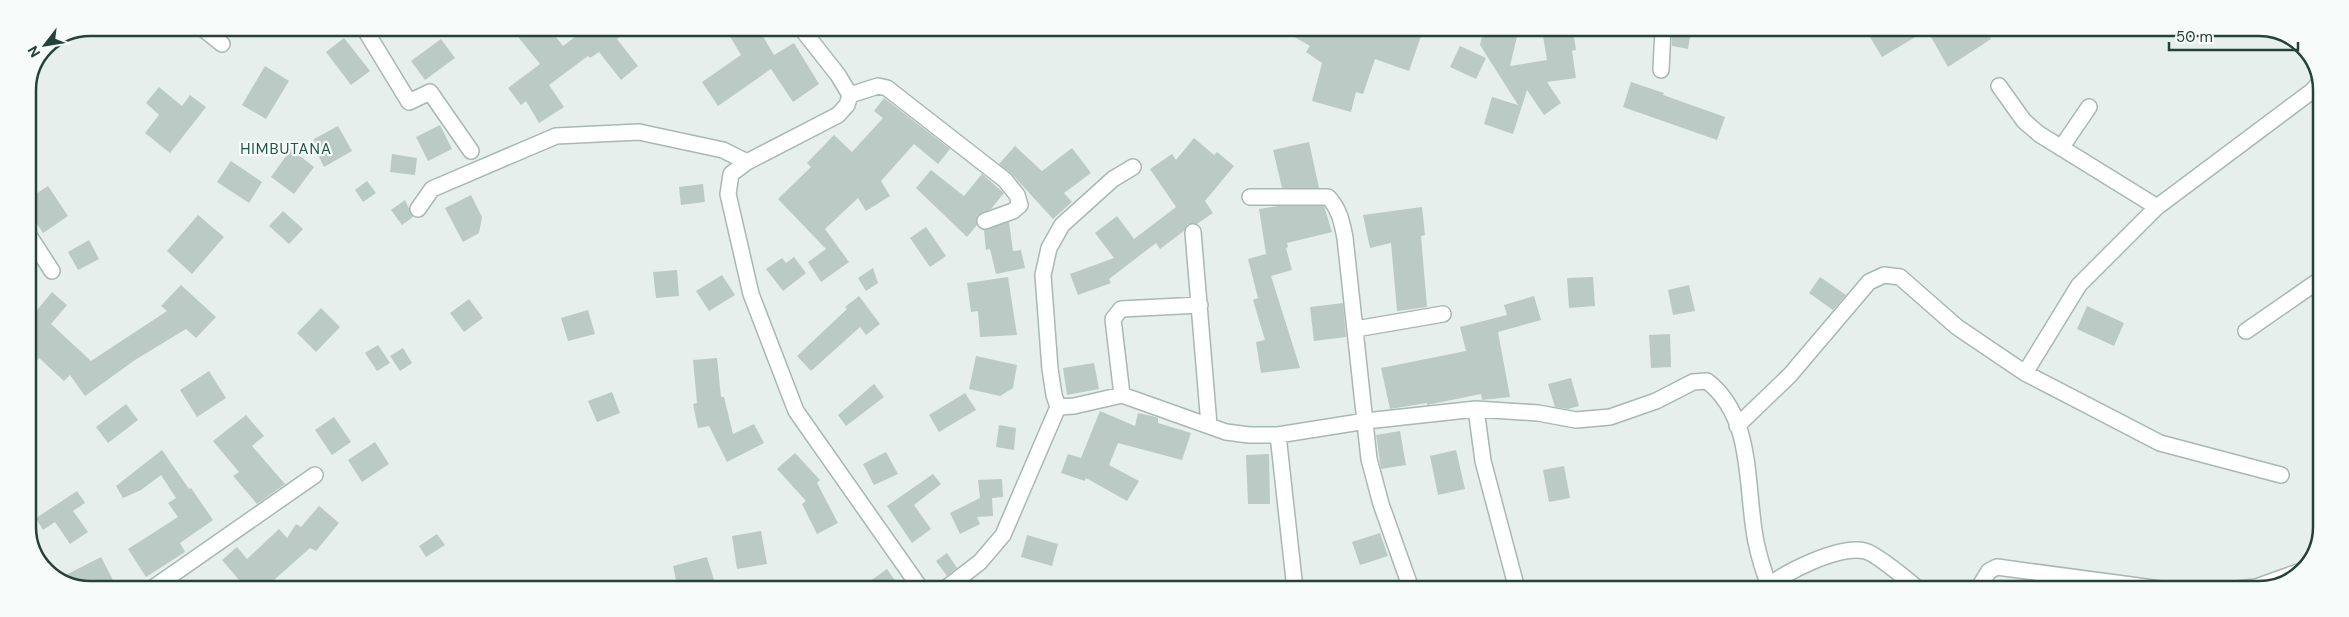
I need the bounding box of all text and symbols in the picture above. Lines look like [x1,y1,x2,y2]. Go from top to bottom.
north arrow [20,20,70,70]
scale bar [2169,20,2298,52]
text: 50 m [2176,27,2213,47]
text: N [24,43,44,61]
district label: HIMBUTANA [240,139,332,159]

